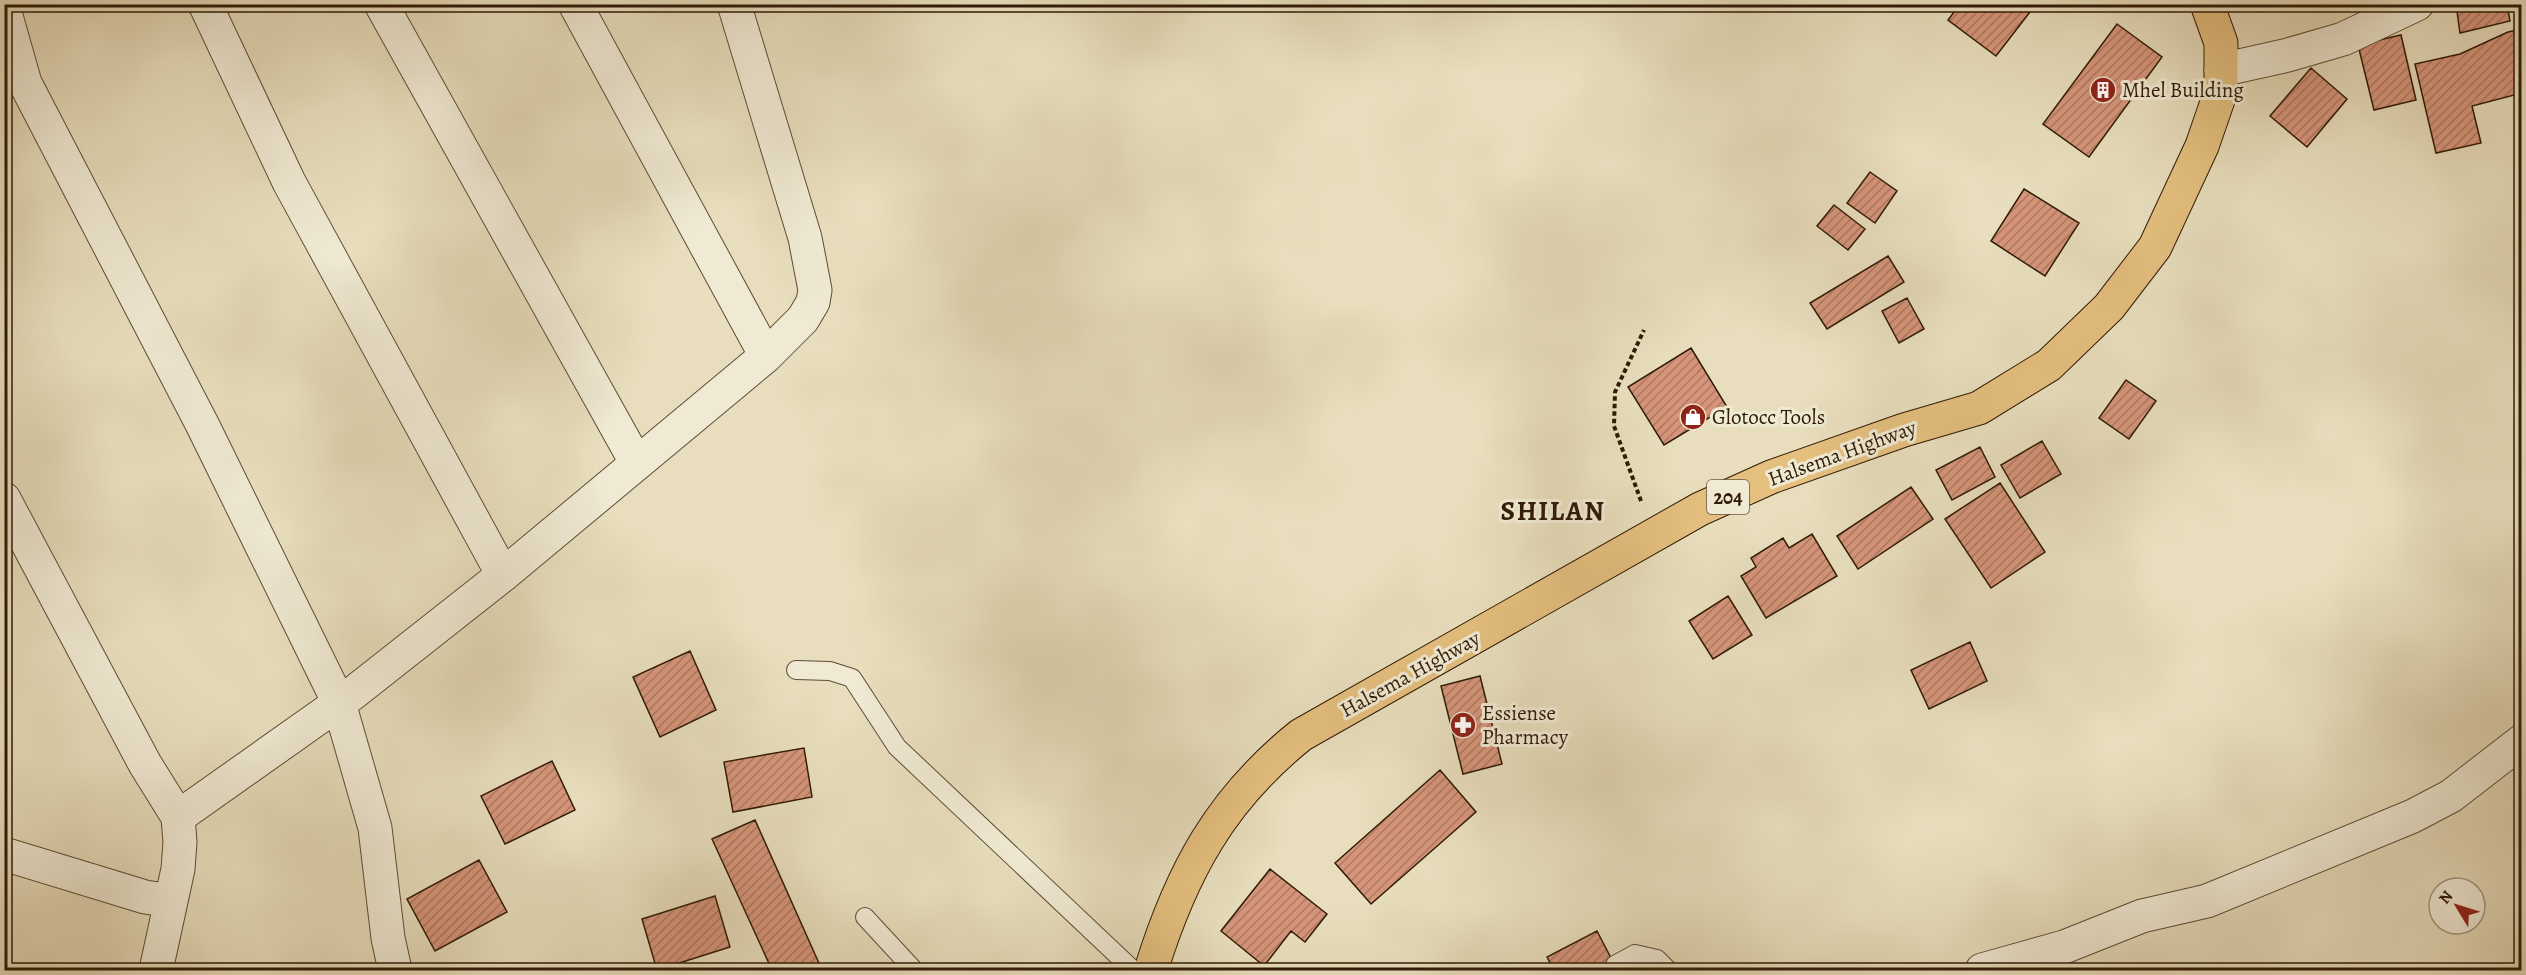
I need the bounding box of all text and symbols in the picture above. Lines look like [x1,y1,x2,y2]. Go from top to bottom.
building icon: Mhel Building [2088,75,2118,105]
place label: Mhel Building [2122,76,2244,104]
shop icon: Glotocc Tools [1678,402,1708,432]
place label: Glotocc Tools [1712,403,1825,431]
street label: Halsema Highway [1764,413,1921,493]
road number: 204 [1707,480,1749,514]
district label: SHILAN [1501,493,1605,529]
street label: Halsema Highway [1335,624,1485,724]
place label: Essiense Pharmacy [1482,699,1569,751]
pharmacy icon: Essiense Pharmacy [1448,710,1478,740]
north arrow [2427,876,2487,936]
text: N [2434,886,2458,909]

